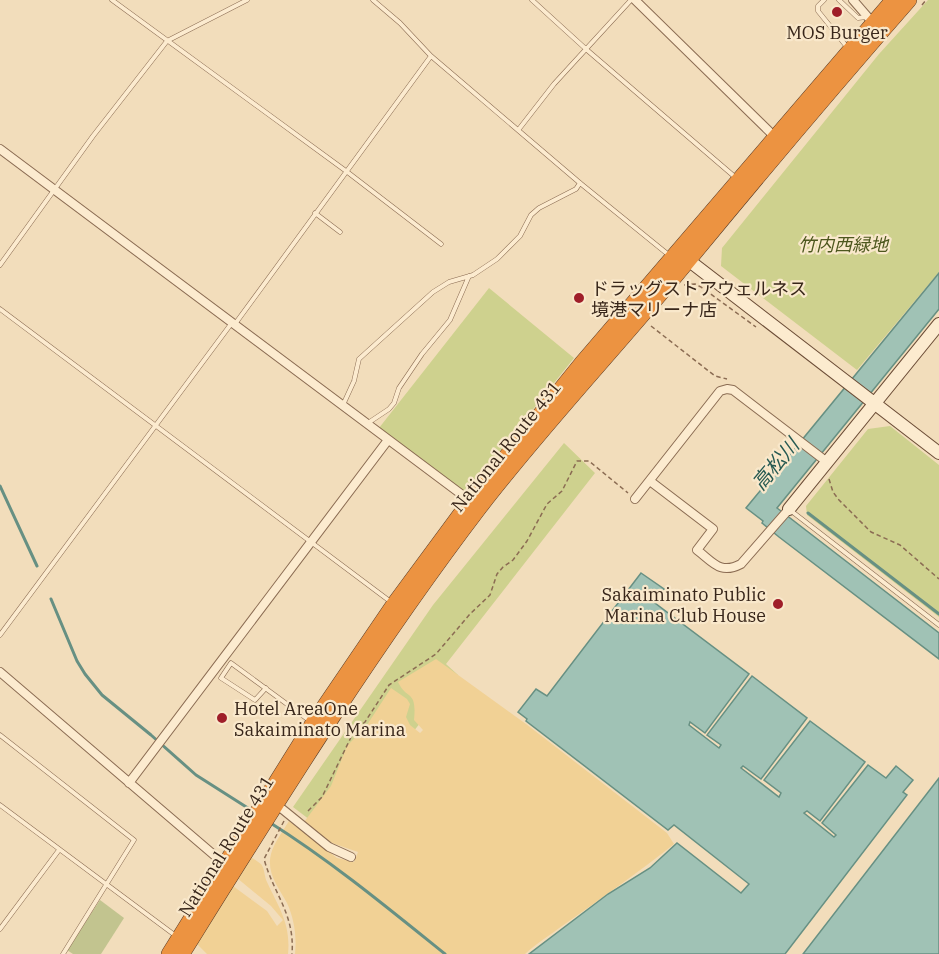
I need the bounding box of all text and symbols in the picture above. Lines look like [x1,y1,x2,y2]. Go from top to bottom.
marker: MOS Burger [830,5,844,19]
place label: MOS Burger [786,21,888,44]
park label: 竹内西緑地 [798,233,890,256]
place label: ドラッグストアウェルネス 境港マリーナ店 [591,277,807,321]
marker: ドラッグストアウェルネス 境港マリーナ店 [572,291,586,305]
street label: National Route 431 [446,376,566,516]
water label: 高松川 [745,431,806,496]
place label: Sakaiminato Public Marina Club House [601,583,766,627]
marker: Sakaiminato Public Marina Club House [771,597,785,611]
place label: Hotel AreaOne Sakaiminato Marina [234,697,406,741]
marker: Hotel AreaOne Sakaiminato Marina [215,711,229,725]
street label: National Route 431 [173,771,279,921]

